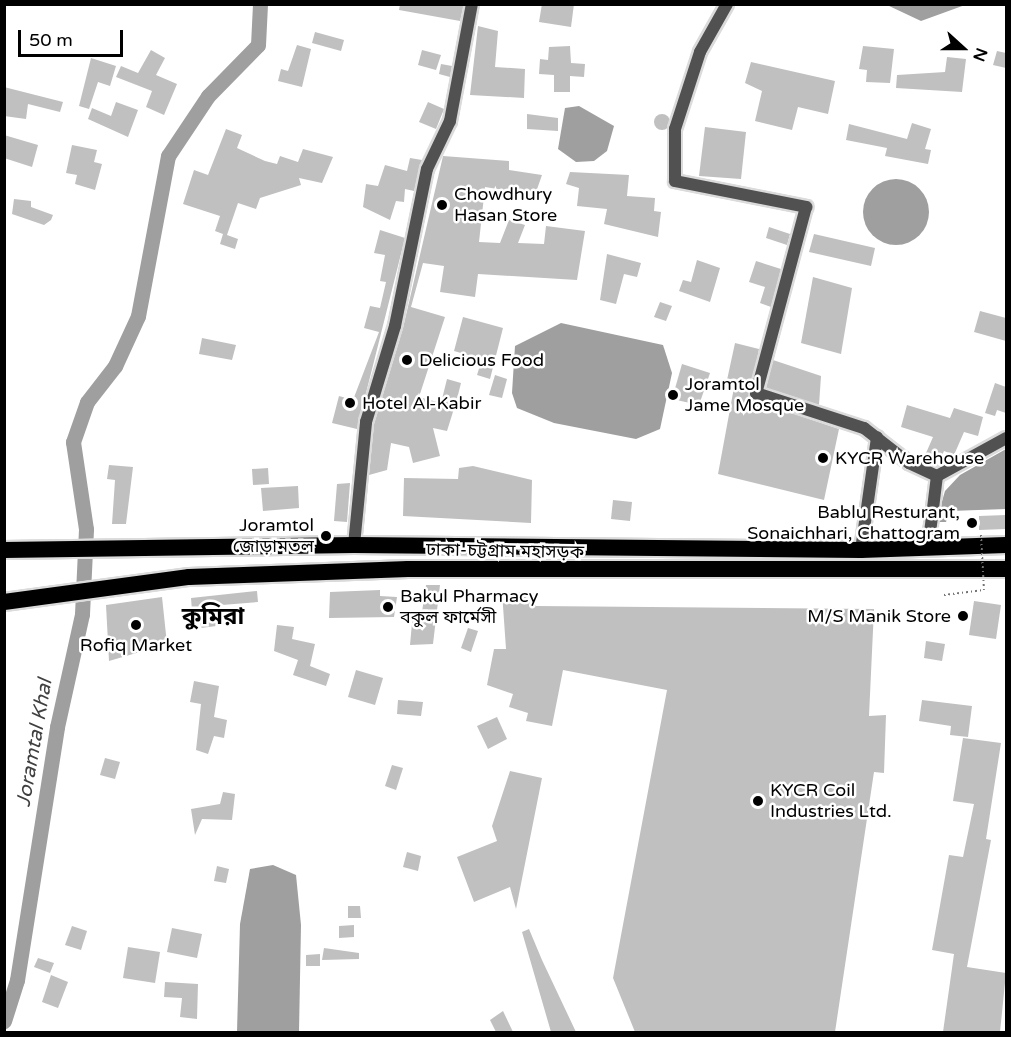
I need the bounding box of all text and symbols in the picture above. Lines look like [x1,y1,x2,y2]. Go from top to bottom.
scale bar [21,18,126,56]
north arrow [933,18,993,78]
text: 50 m [29,29,73,51]
text: N [968,45,991,64]
place label: Chowdhury Hasan Store [454,184,557,226]
marker: Chowdhury Hasan Store [435,198,449,212]
place label: Delicious Food [419,349,544,371]
marker: Delicious Food [400,353,414,367]
place label: Joramtol Jame Mosque [685,374,804,416]
marker: Joramtol Jame Mosque [666,388,680,402]
place label: Hotel Al-Kabir [362,392,481,414]
marker: Hotel Al-Kabir [343,396,357,410]
place label: KYCR Warehouse [835,447,984,469]
marker: KYCR Warehouse [816,451,830,465]
place label: Bablu Resturant, Sonaichhari, Chattogram [747,502,960,544]
place label: Joramtol জোড়ামতল [233,515,314,558]
marker: Bablu Resturant, Sonaichhari, Chattogram [965,516,979,530]
marker: Joramtol জোড়ামতল [319,529,333,543]
street label: ঢাকা-চট্টগ্রাম মহাসড়ক [426,539,584,563]
place label: Bakul Pharmacy বকুল ফার্মেসী [400,586,538,628]
marker: Bakul Pharmacy বকুল ফার্মেসী [381,600,395,614]
district label: কুমিরা [182,603,244,631]
place label: M/S Manik Store [807,605,951,627]
marker: M/S Manik Store [956,609,970,623]
marker: Rofiq Market [129,618,143,632]
place label: Rofiq Market [80,634,192,656]
water label: Joramtal Khal [12,677,58,809]
place label: KYCR Coil Industries Ltd. [770,780,892,822]
marker: KYCR Coil Industries Ltd. [751,794,765,808]

